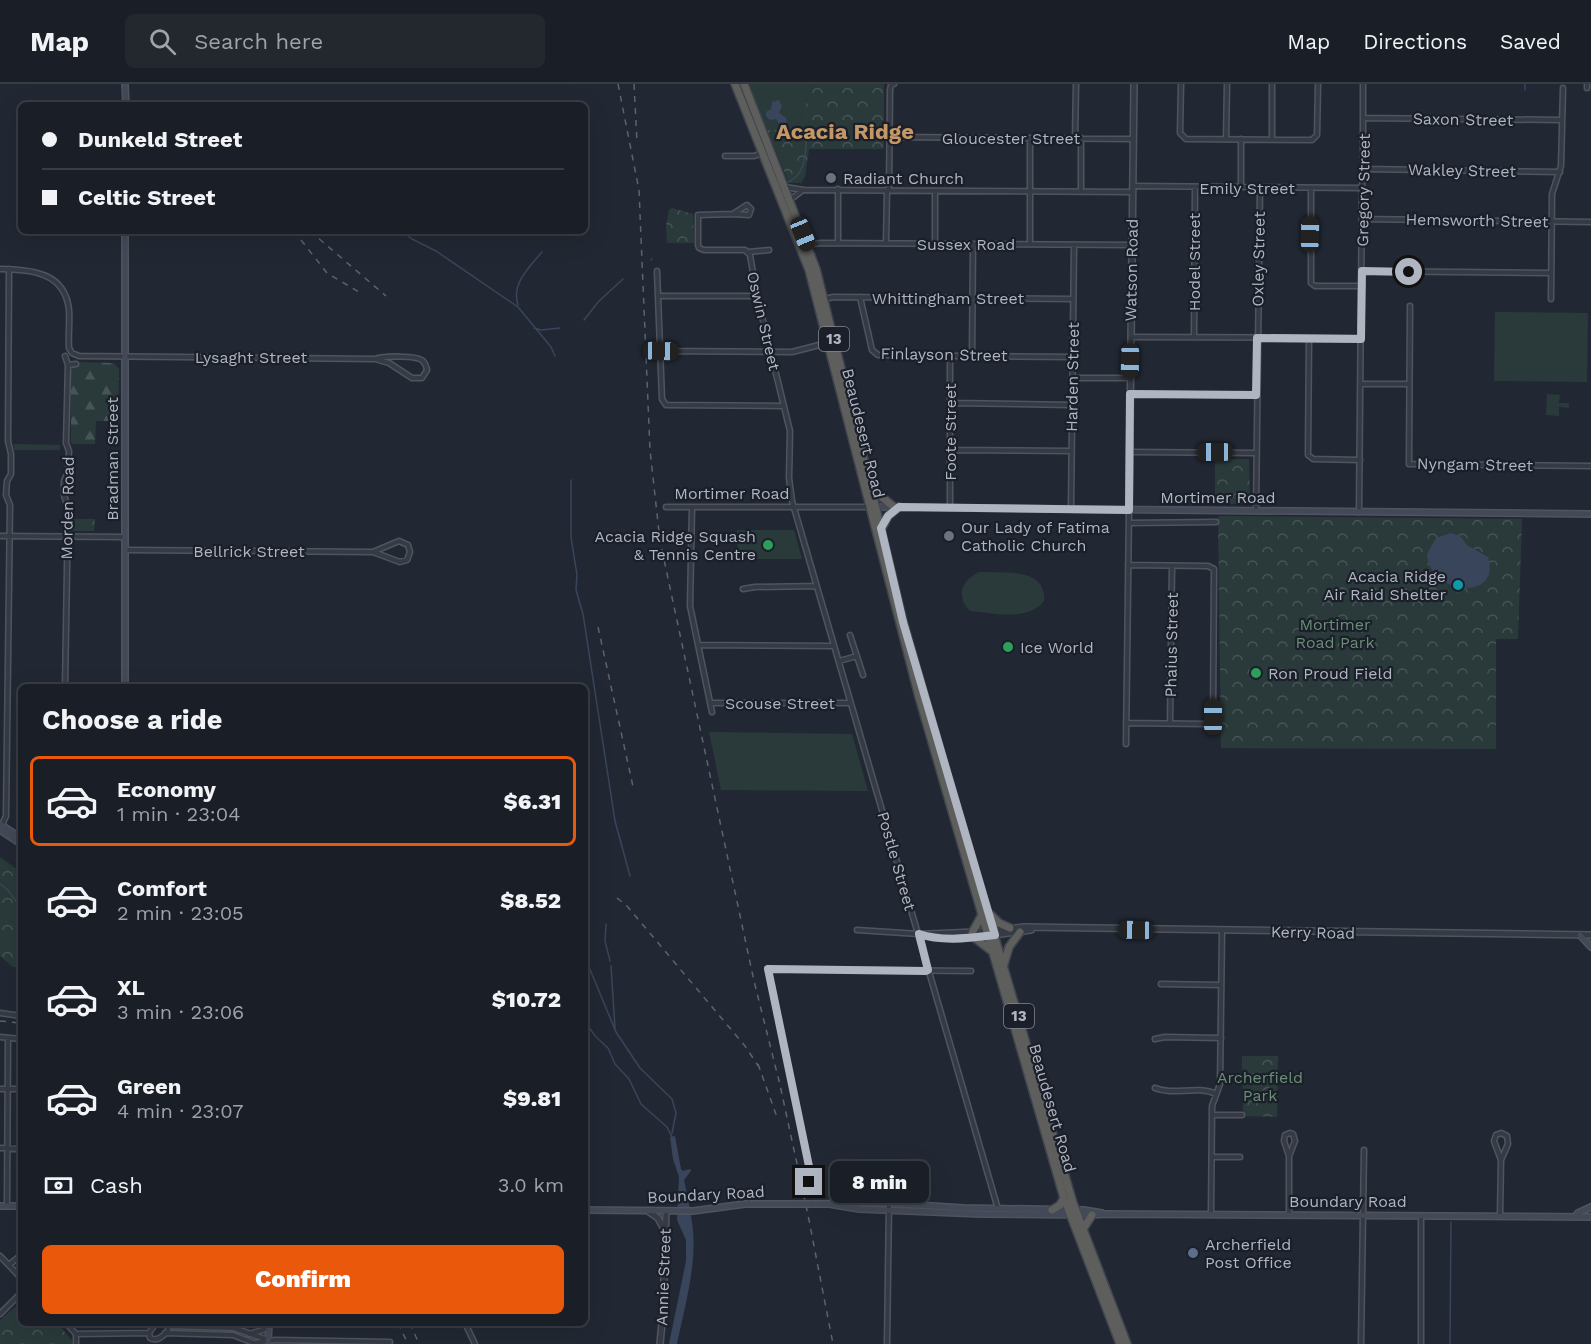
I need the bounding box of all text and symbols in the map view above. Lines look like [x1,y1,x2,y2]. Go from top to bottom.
search box [125,14,545,68]
text: Map [30,25,89,58]
icon: search [146,25,179,58]
text: Search here [194,29,323,54]
text: Map [1287,29,1330,54]
text: Directions [1363,29,1467,54]
text: Saved [1500,29,1561,54]
street label: Saxon Street [1413,109,1514,130]
district label: Acacia Ridge [776,119,914,144]
text: Dunkeld Street [78,127,242,152]
street label: Gloucester Street [942,129,1080,148]
street label: Gregory Street [1353,133,1374,247]
street label: Wakley Street [1408,160,1516,181]
place label: Radiant Church [843,169,964,188]
marker: Radiant Church [824,171,838,185]
street label: Emily Street [1199,179,1295,198]
text: Celtic Street [78,185,215,210]
street label: Hemsworth Street [1405,210,1549,231]
street label: Oxley Street [1248,211,1269,307]
street label: Hodel Street [1185,212,1204,311]
car [788,214,818,254]
car [1301,216,1319,252]
street label: Watson Road [1121,219,1142,321]
street label: Sussex Road [917,235,1015,254]
route start [1395,258,1422,285]
street label: Oswin Street [743,270,784,373]
street label: Whittingham Street [872,289,1025,308]
street label: Harden Street [1062,322,1083,432]
road number: 13 [819,327,849,351]
car [643,342,679,360]
car [1121,343,1139,379]
street label: Finlayson Street [880,344,1008,365]
street label: Lysaght Street [195,348,307,367]
street label: Beaudesert Road [838,366,889,500]
street label: Foote Street [941,383,960,481]
street label: Bradman Street [103,397,122,521]
car [1197,443,1233,461]
street label: Nyngam Street [1417,454,1534,475]
street label: Morden Road [57,456,78,560]
street label: Mortimer Road [674,484,790,503]
street label: Mortimer Road [1160,488,1276,507]
place label: Our Lady of Fatima Catholic Church [961,518,1110,555]
place label: Acacia Ridge Squash & Tennis Centre [595,527,756,564]
marker: Our Lady of Fatima Catholic Church [942,529,956,543]
marker: Acacia Ridge Squash & Tennis Centre [761,538,775,552]
street label: Bellrick Street [193,542,305,561]
place label: Acacia Ridge Air Raid Shelter [1324,567,1446,604]
marker: Acacia Ridge Air Raid Shelter [1451,578,1465,592]
street label: Phaius Street [1161,592,1182,698]
park label: Mortimer Road Park [1296,615,1374,652]
place label: Ice World [1020,638,1094,657]
marker: Ice World [1001,640,1015,654]
place label: Ron Proud Field [1268,664,1393,683]
marker: Ron Proud Field [1249,666,1263,680]
street label: Scouse Street [725,694,835,713]
car [1204,699,1222,735]
text: Choose a ride [42,704,222,736]
icon: car [45,774,99,828]
text: Economy [117,777,216,802]
text: $6.31 [504,789,561,814]
text: 1 min · 23:04 [117,802,240,826]
street label: Postle Street [873,809,920,913]
icon: car [45,873,99,927]
text: Comfort [117,876,207,901]
text: $8.52 [500,888,561,913]
text: 2 min · 23:05 [117,901,244,925]
car [1118,921,1154,939]
street label: Kerry Road [1271,922,1355,943]
icon: car [45,972,99,1026]
text: XL [117,975,145,1000]
text: $10.72 [492,987,561,1012]
text: 3 min · 23:06 [117,1000,244,1024]
road number: 13 [1004,1004,1034,1028]
street label: Beaudesert Road [1025,1042,1080,1175]
park label: Archerfield Park [1217,1068,1303,1105]
icon: car [45,1071,99,1125]
text: Green [117,1074,181,1099]
text: $9.81 [503,1086,561,1111]
text: 4 min · 23:07 [117,1099,243,1123]
callout: 8 min [830,1161,929,1203]
route end [795,1168,822,1195]
icon: cash [42,1169,75,1202]
text: 8 min [852,1170,907,1194]
text: Cash [90,1173,143,1198]
text: 3.0 km [498,1173,564,1197]
street label: Boundary Road [647,1182,765,1207]
street label: Boundary Road [1289,1192,1407,1211]
street label: Annie Street [652,1228,675,1326]
place label: Archerfield Post Office [1205,1235,1292,1272]
button: Confirm [42,1245,564,1314]
marker: Archerfield Post Office [1186,1246,1200,1260]

